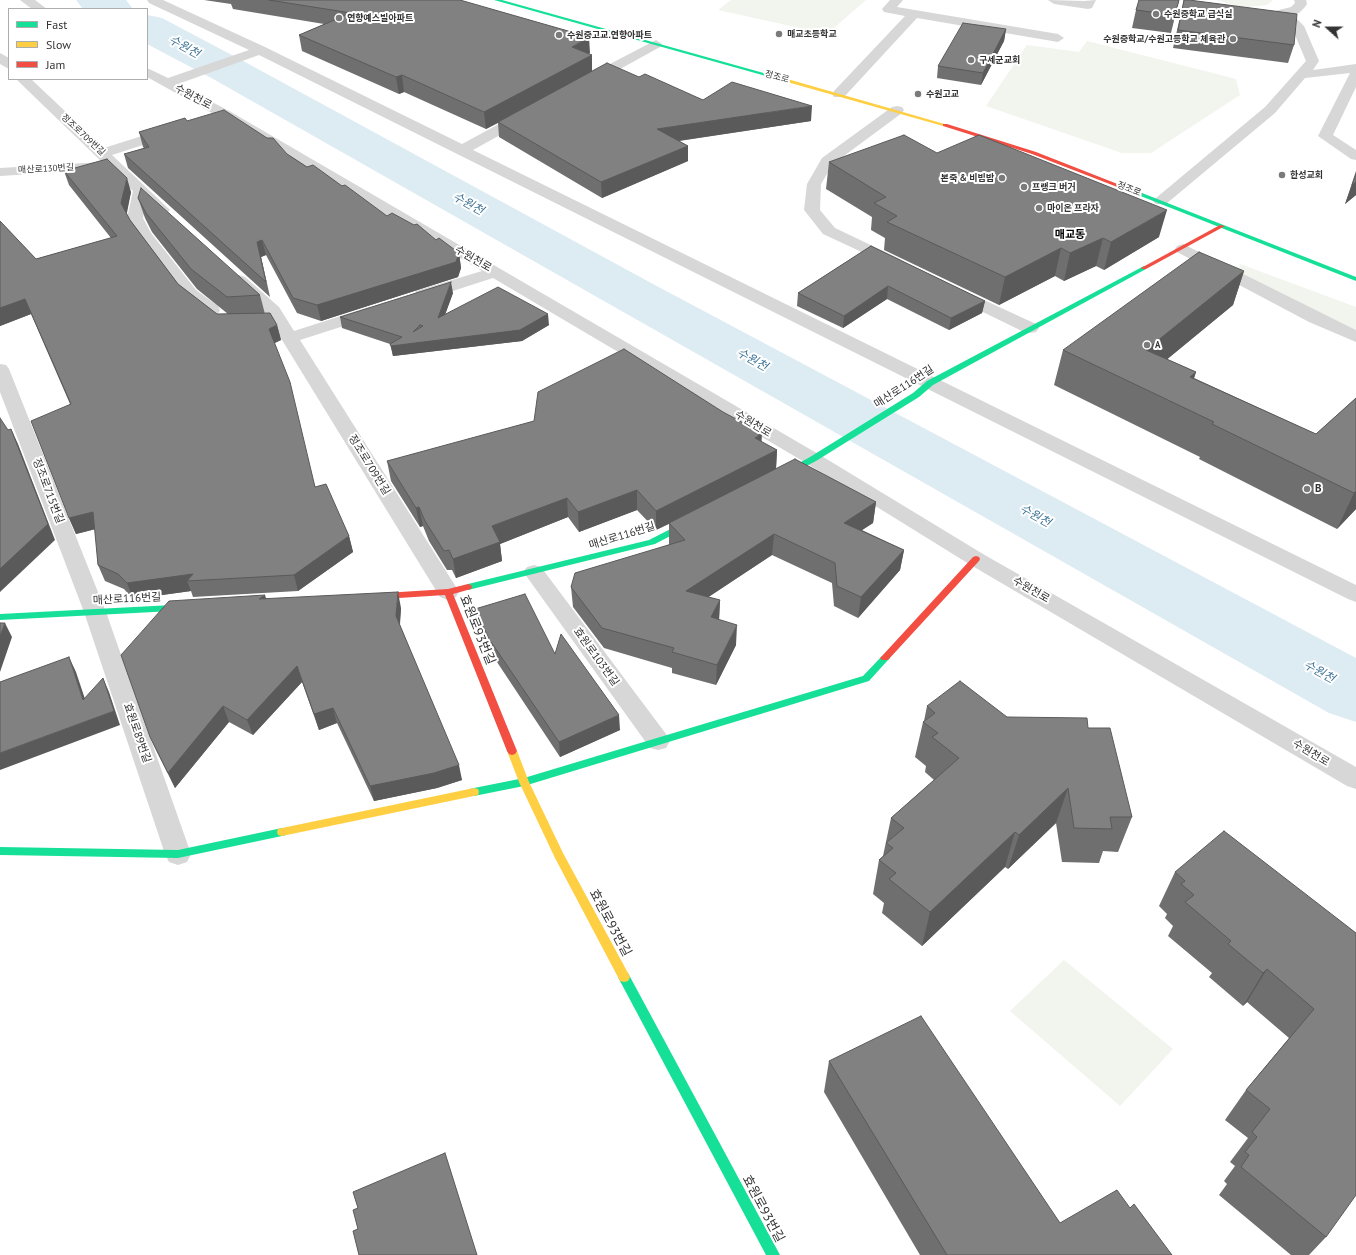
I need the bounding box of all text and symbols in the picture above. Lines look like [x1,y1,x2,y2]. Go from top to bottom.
legend [8,8,148,80]
north arrow [1308,8,1348,48]
marker: 수원중학교 급식실 [1151,9,1161,19]
place label: 수원중학교 급식실 [1164,9,1233,19]
marker: 연향예스빌아파트 [334,13,344,23]
place label: 연향예스빌아파트 [347,13,413,23]
text: Fast [46,17,67,32]
text: N [1309,18,1325,30]
marker: 매교초등학교 [774,29,784,39]
place label: 매교초등학교 [787,29,837,39]
marker: 수원중고교.연향아파트 [554,30,564,40]
place label: 수원중고교.연향아파트 [567,30,652,40]
water label: 수원천 [166,33,202,61]
place label: 수원중학교/수원고등학교 체육관 [1103,34,1225,44]
marker: 수원중학교/수원고등학교 체육관 [1228,34,1238,44]
text: Slow [46,37,71,52]
marker: 구세군교회 [966,55,976,65]
place label: 구세군교회 [979,55,1020,65]
text: Jam [46,57,65,72]
street label: 정조로 [764,69,790,85]
street label: 수원천로 [172,82,214,112]
marker: 수원고교 [913,89,923,99]
place label: 수원고교 [926,89,959,99]
street label: 정조로709번길 [59,112,107,158]
street label: 매산로130번길 [18,162,74,176]
marker: 한성교회 [1277,170,1287,180]
place label: 한성교회 [1290,170,1323,180]
place label: 본죽 & 비빔밥 [941,173,994,183]
marker: 본죽 & 비빔밥 [997,173,1007,183]
street label: 정조로 [1115,180,1143,198]
marker: 프랭크 버거 [1019,182,1029,192]
place label: 프랭크 버거 [1032,182,1076,192]
water label: 수원천 [450,190,486,218]
marker: 마이온 프라자 [1034,203,1044,213]
place label: 마이온 프라자 [1047,203,1099,213]
district label: 매교동 [1055,228,1085,242]
street label: 수원천로 [452,243,494,275]
marker: A [1142,340,1152,350]
place label: A [1155,340,1160,350]
water label: 수원천 [734,346,770,374]
street label: 매산로116번길 [872,363,936,411]
street label: 수원천로 [732,408,774,440]
street label: 정조로709번길 [345,432,393,498]
street label: 정조로715번길 [30,457,66,525]
place label: B [1315,482,1322,496]
marker: B [1302,484,1312,494]
water label: 수원천 [1017,502,1053,530]
street label: 매산로116번길 [587,520,657,552]
street label: 수원천로 [1010,574,1052,606]
street label: 매산로116번길 [92,591,162,607]
street label: 효원로93번길 [456,593,498,667]
street label: 효원로103번길 [571,625,621,689]
water label: 수원천 [1301,658,1337,686]
street label: 효원로89번길 [121,701,153,765]
street label: 수원천로 [1290,737,1332,769]
street label: 효원로93번길 [586,887,634,959]
street label: 효원로93번길 [739,1173,787,1245]

